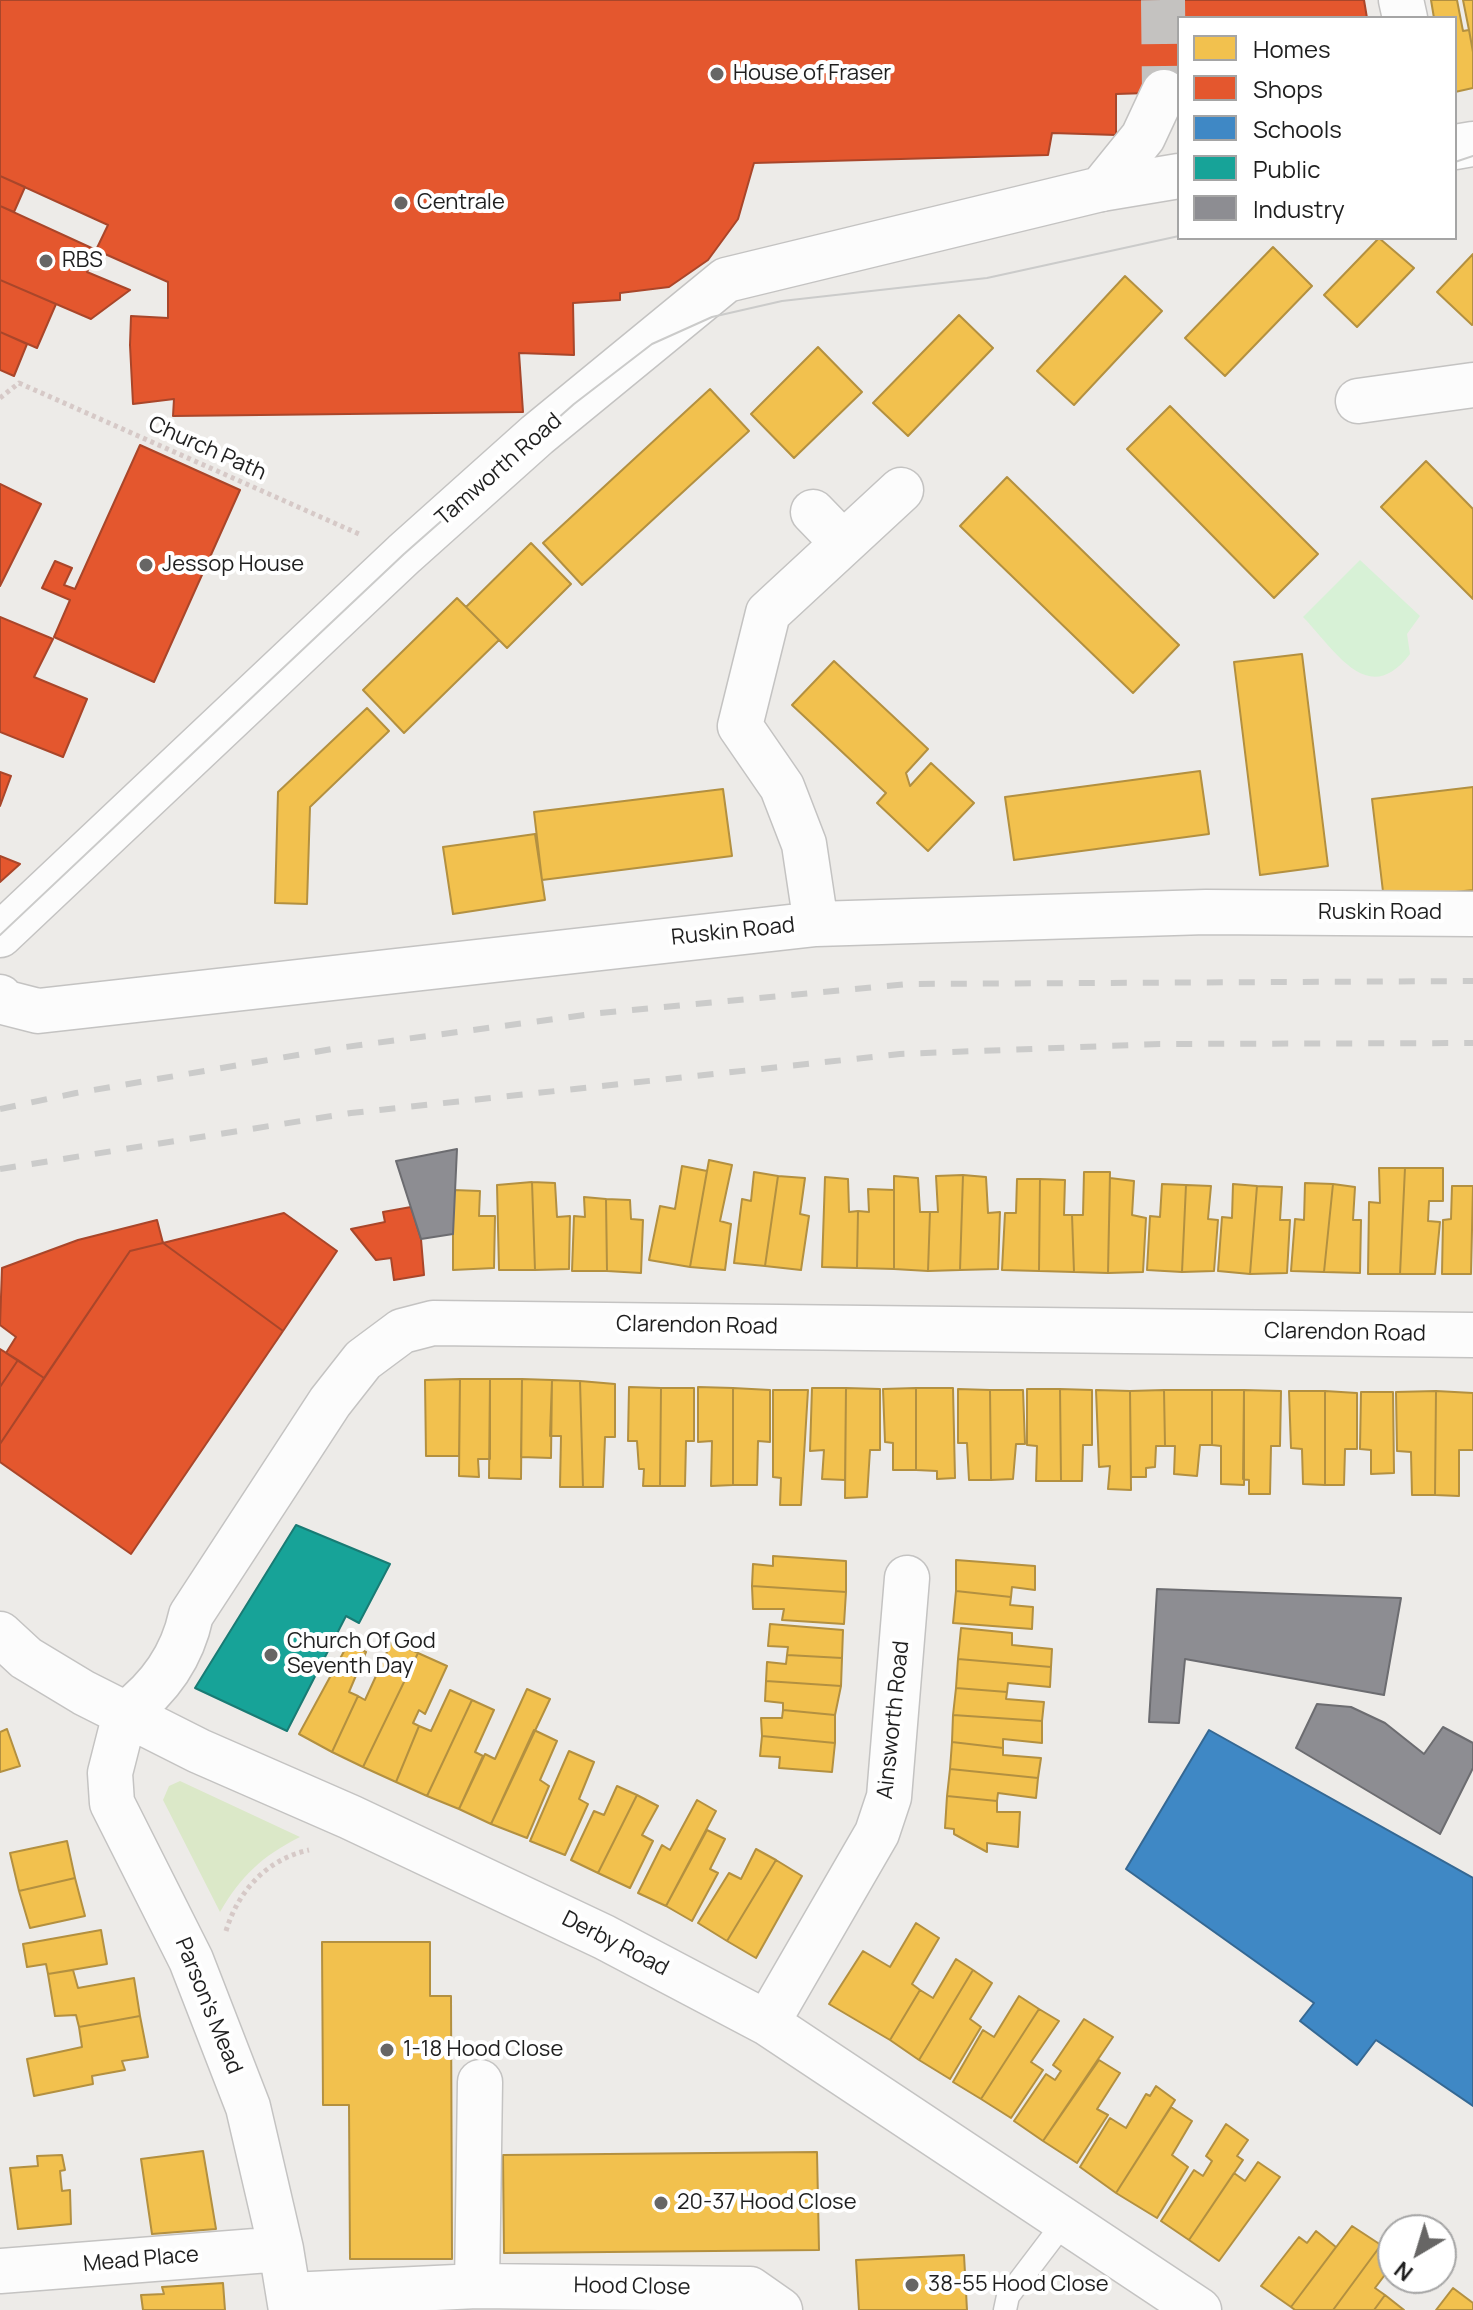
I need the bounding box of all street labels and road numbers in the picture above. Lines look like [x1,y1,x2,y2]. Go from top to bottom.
street label: Tamworth Road [431,408,567,532]
street label: Church Path [144,411,270,487]
street label: Ruskin Road [1318,900,1442,926]
street label: Ruskin Road [670,912,796,952]
street label: Clarendon Road [616,1311,778,1341]
street label: Clarendon Road [1264,1318,1426,1348]
street label: Ainsworth Road [873,1640,915,1800]
street label: Derby Road [557,1906,673,1982]
street label: Parson's Mead [169,1934,247,2078]
street label: Mead Place [82,2242,200,2278]
street label: Hood Close [573,2273,691,2301]

